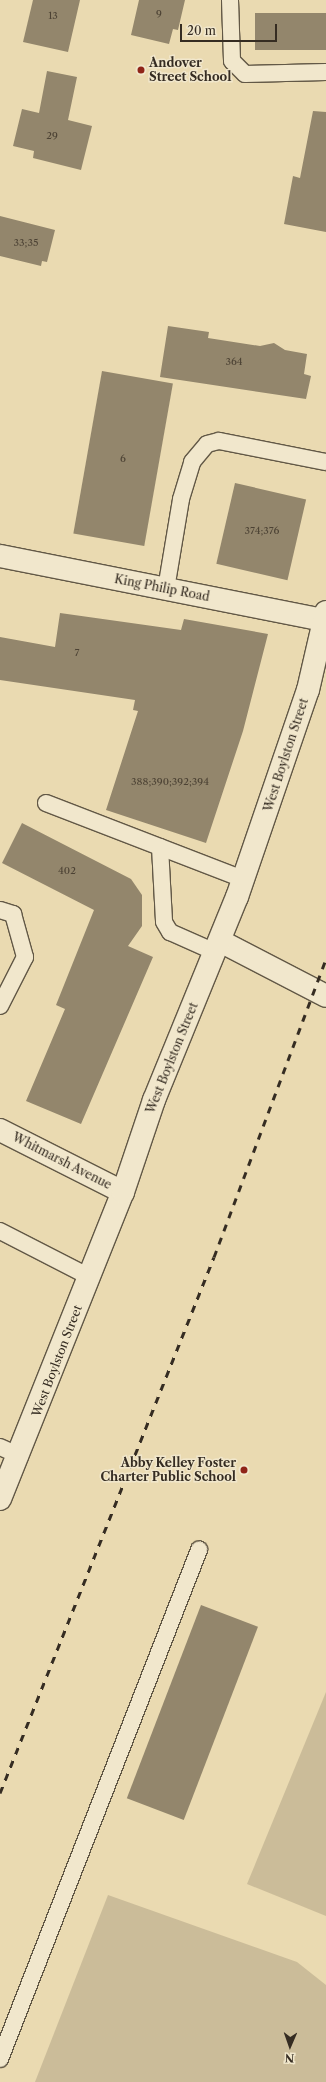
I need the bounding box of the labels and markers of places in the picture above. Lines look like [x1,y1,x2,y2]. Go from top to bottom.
place label: Andover Street School [149,56,231,84]
marker: Andover Street School [136,65,146,75]
place label: Abby Kelley Foster Charter Public School [100,1456,236,1484]
marker: Abby Kelley Foster Charter Public School [239,1465,249,1475]

